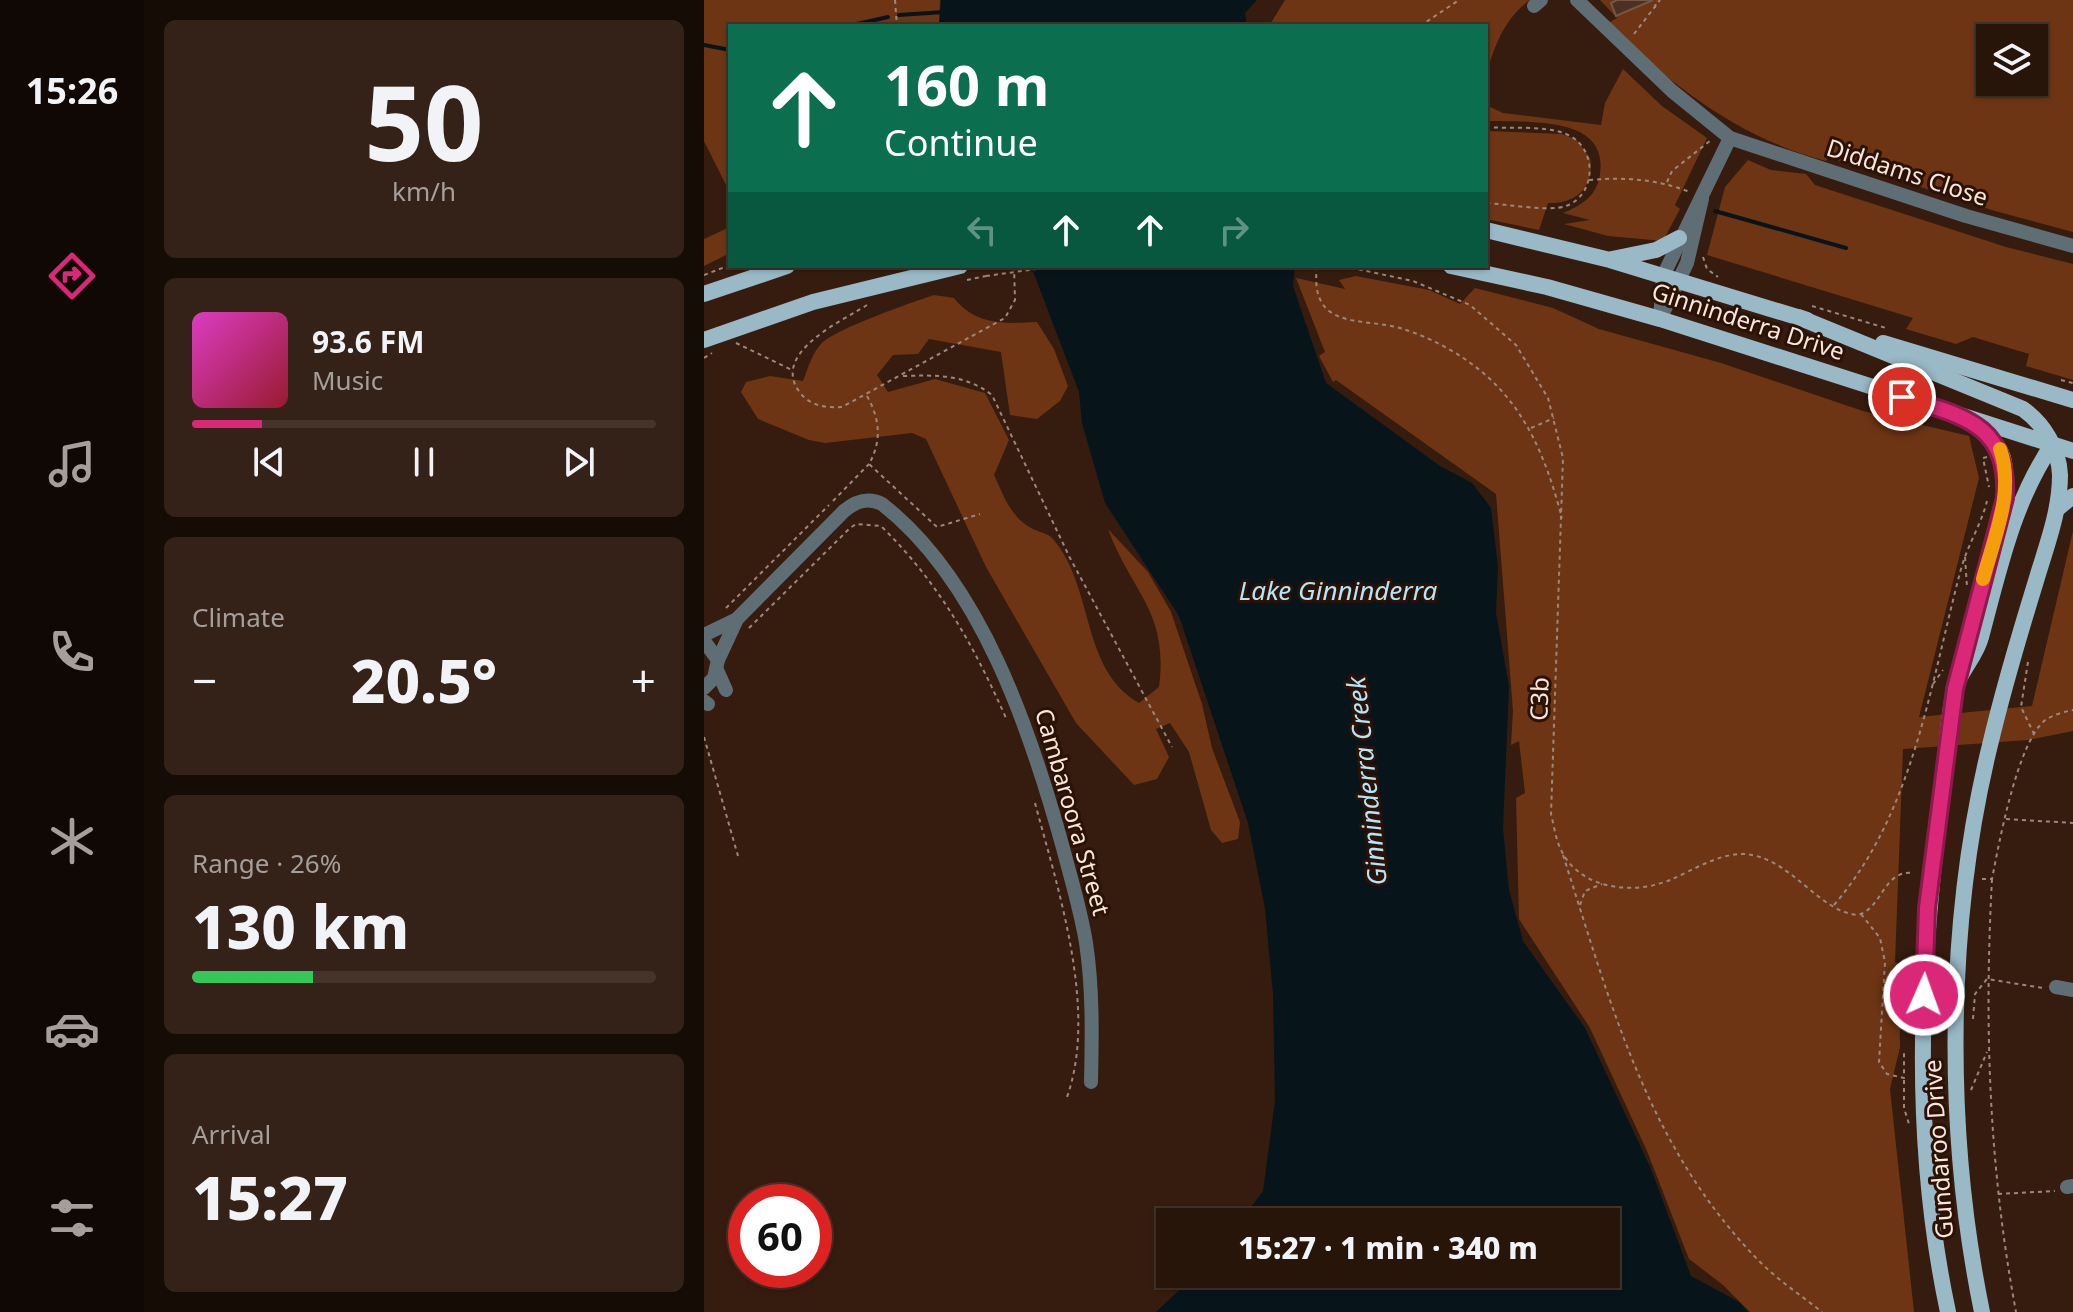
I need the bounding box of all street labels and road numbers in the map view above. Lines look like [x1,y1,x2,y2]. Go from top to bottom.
street label: Diddams Close [1823,130,1992,213]
street label: Ginninderra Drive [1648,274,1849,367]
street label: C3b [1521,677,1556,721]
street label: Cambaroora Street [1028,704,1119,919]
street label: Gundaroo Drive [1915,1058,1960,1240]

